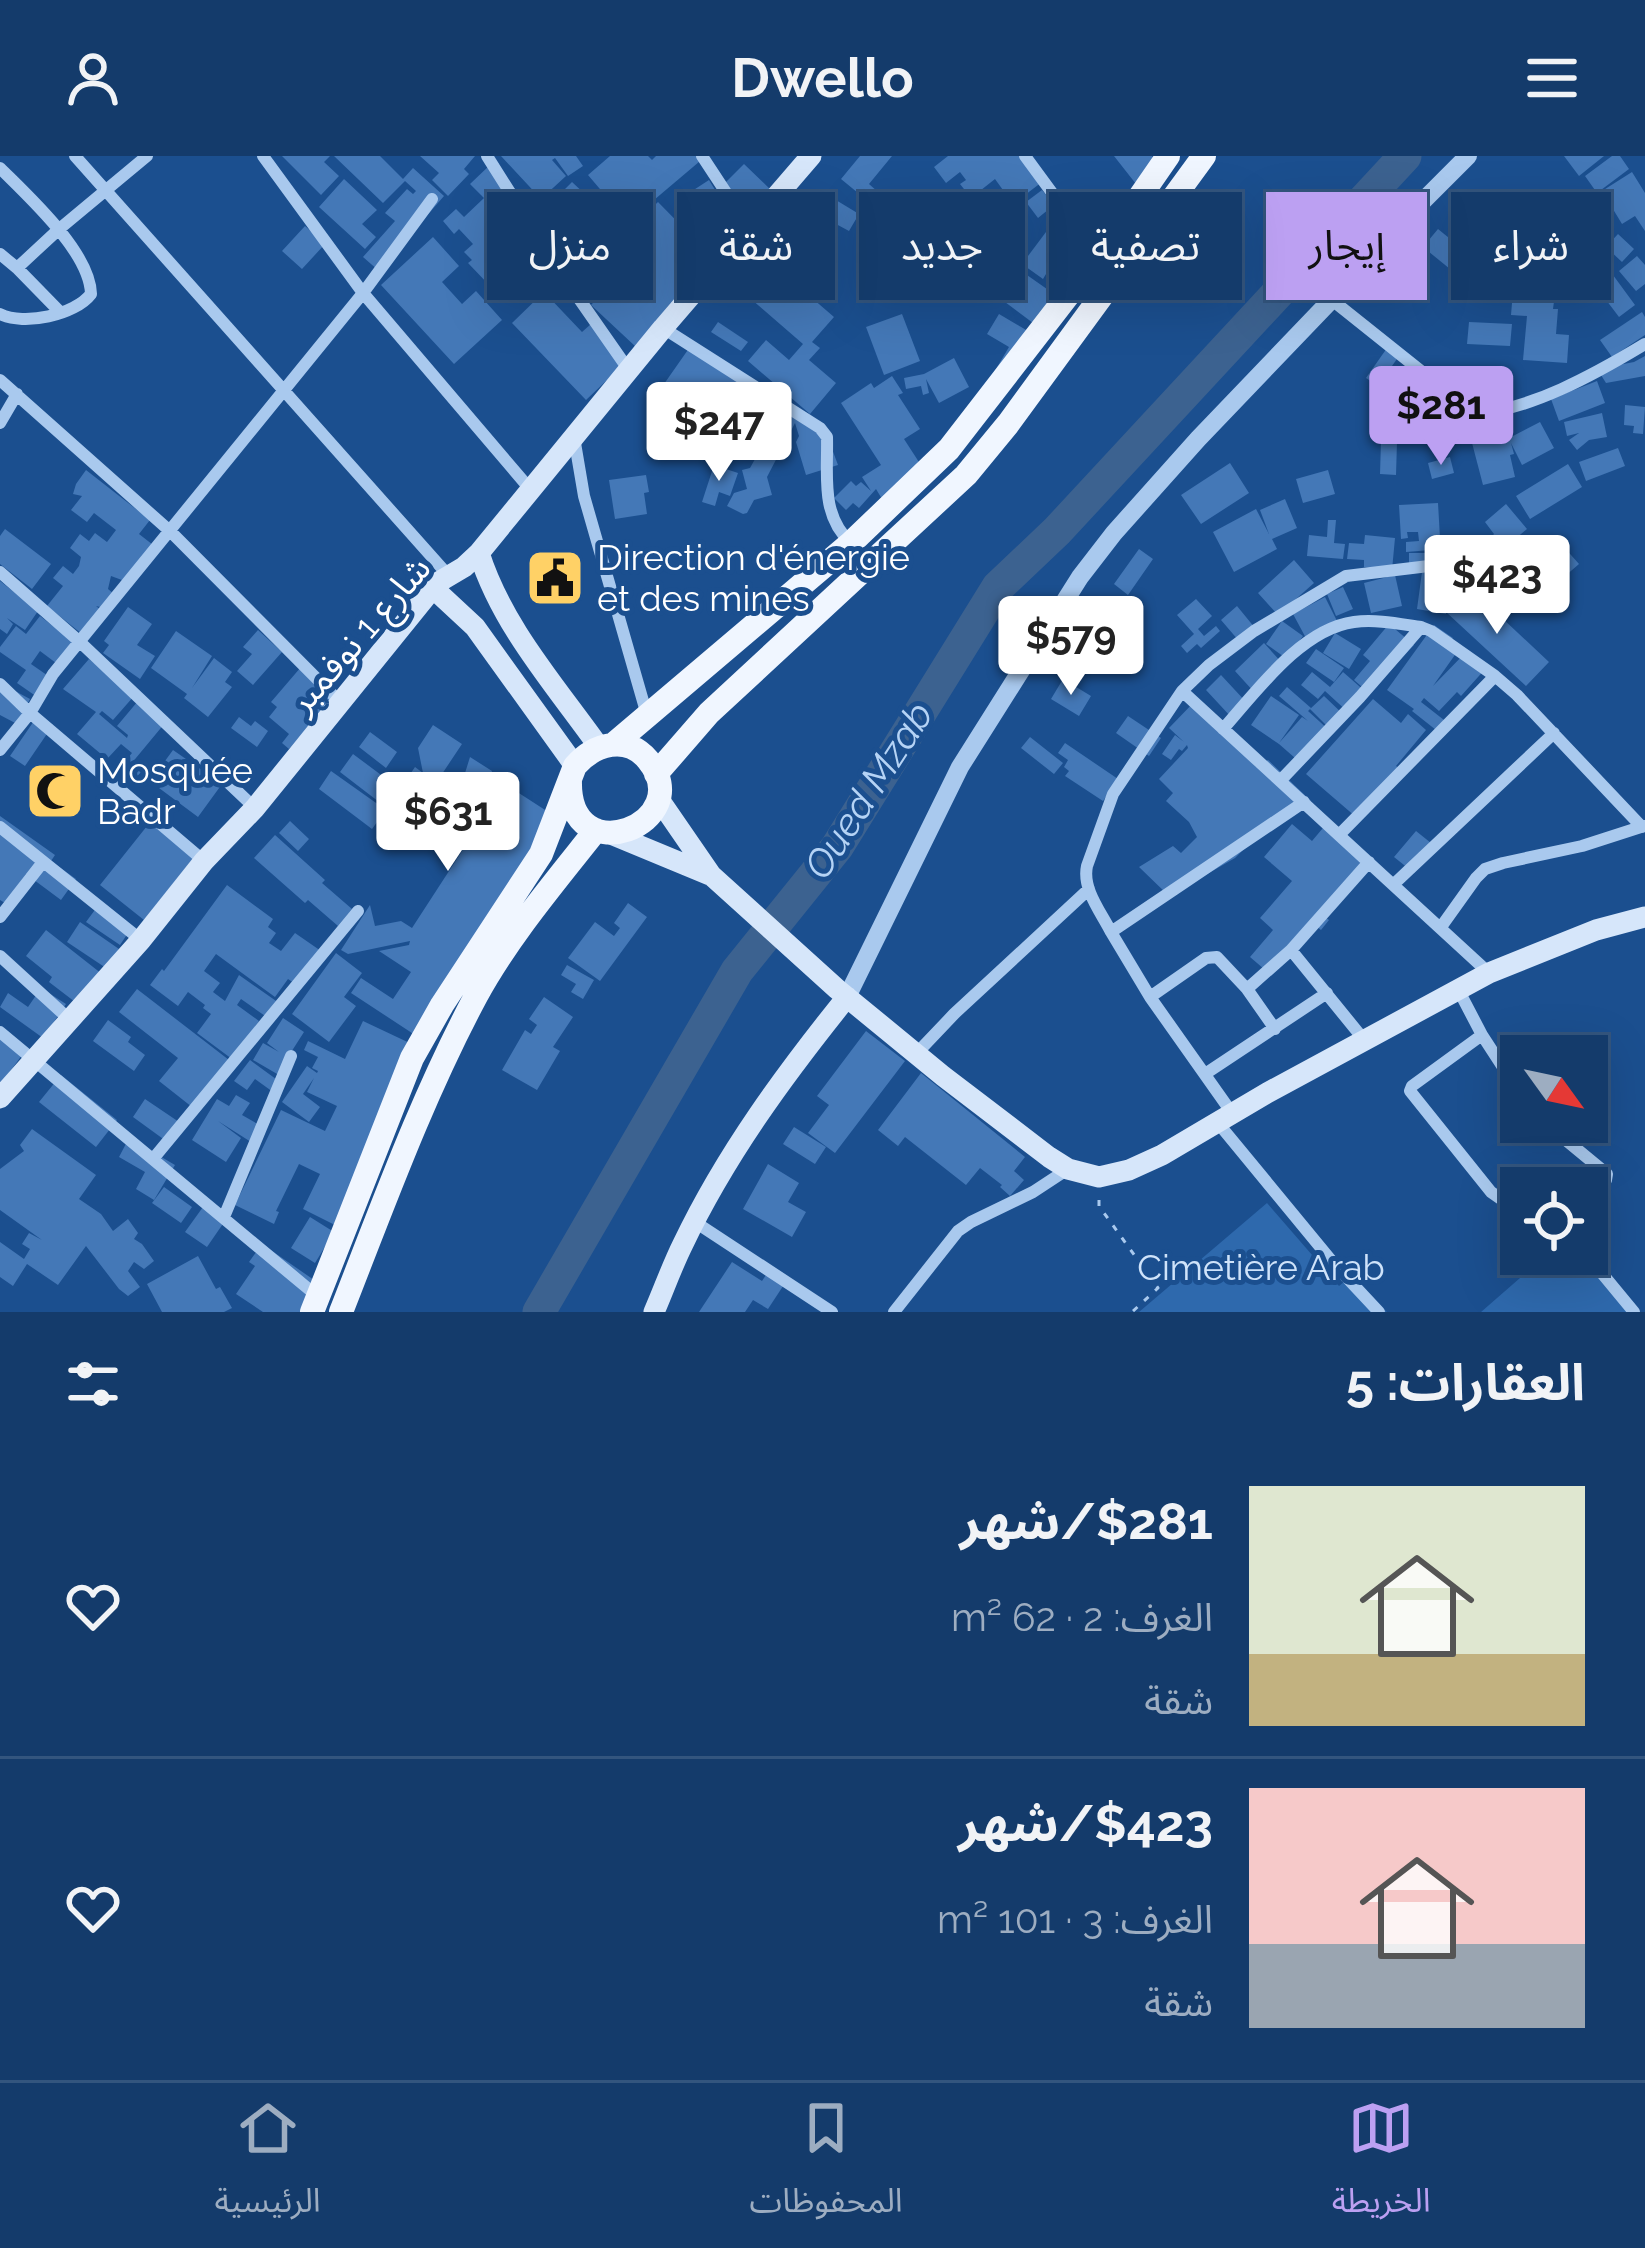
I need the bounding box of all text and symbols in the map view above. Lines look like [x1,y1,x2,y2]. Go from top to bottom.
icon: person [60,45,126,111]
icon: menu [1519,45,1585,111]
text: Dwello [731,46,914,110]
chip: منزل [487,192,653,300]
chip: شقة [677,192,835,300]
chip: جديد [859,192,1025,300]
chip: تصفية [1049,192,1242,300]
chip: إيجار [1266,192,1427,300]
chip: شراء [1451,192,1611,300]
pin: $281 [1370,366,1512,468]
pin: $247 [648,382,790,484]
text: $281 [1396,382,1486,428]
text: $247 [674,398,764,444]
pin: $423 [1426,535,1568,637]
place label: Direction d'énergie et des mines [597,536,910,619]
street label: شارع 1 نوفمبر [279,547,443,726]
public building icon: Direction d'énergie et des mines [524,547,586,609]
text: $423 [1452,551,1542,597]
pin: $579 [1000,596,1142,698]
text: $579 [1025,612,1117,658]
water label: Oued Mzab [794,693,942,887]
place label: Mosquée Badr [97,749,253,832]
mosque icon: Mosquée Badr [24,760,86,822]
pin: $631 [377,772,519,874]
text: $631 [403,788,493,834]
north arrow [1500,1035,1608,1143]
map controls [1500,1035,1608,1275]
button: locate [1500,1167,1608,1275]
park label: Cimetière Arab [1137,1246,1385,1288]
icon: filters [60,1351,126,1417]
text: العقارات: 5 [1346,1352,1585,1412]
text: $281/شهر [960,1491,1213,1551]
icon: home [1345,1534,1489,1678]
icon: heart [60,1573,126,1639]
text: الغرف: 2 · 62 m² [951,1594,1213,1640]
text: شقة [1144,1677,1213,1723]
text: $423/شهر [958,1793,1213,1853]
icon: home [1345,1836,1489,1980]
icon: heart [60,1875,126,1941]
text: الغرف: 3 · 101 m² [937,1896,1213,1942]
text: شقة [1144,1979,1213,2025]
tab: الرئيسية [214,2095,321,2236]
tab: المحفوظات [750,2095,903,2236]
tab: الخريطة [1332,2095,1431,2236]

